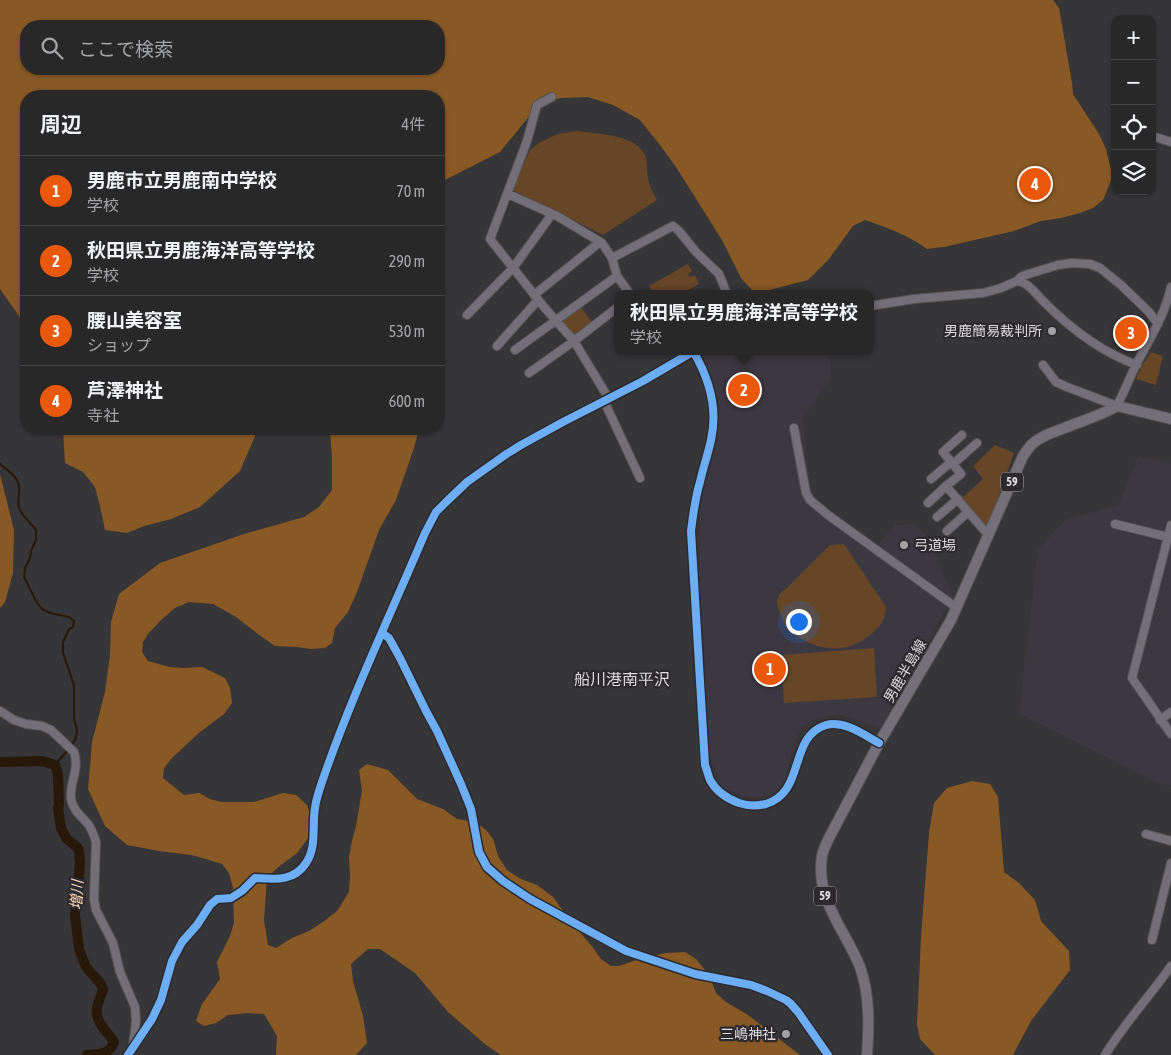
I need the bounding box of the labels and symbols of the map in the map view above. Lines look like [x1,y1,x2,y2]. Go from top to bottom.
pin: 4 [1019,165,1051,203]
pin: 3 [1115,314,1147,352]
place label: 男鹿簡易裁判所 [944,323,1042,339]
marker: 男鹿簡易裁判所 [1046,325,1058,337]
pin: 2 [728,371,760,409]
road number: 59 [1001,472,1023,492]
place label: 弓道場 [914,537,956,553]
marker: 弓道場 [898,539,910,551]
your location [786,609,812,635]
street label: 男鹿半島線 [881,637,929,705]
pin: 1 [754,650,786,688]
district label: 船川港南平沢 [574,670,670,688]
water label: 増川 [67,878,86,910]
road number: 59 [814,886,836,906]
place label: 三嶋神社 [720,1026,776,1042]
marker: 三嶋神社 [780,1028,792,1040]

